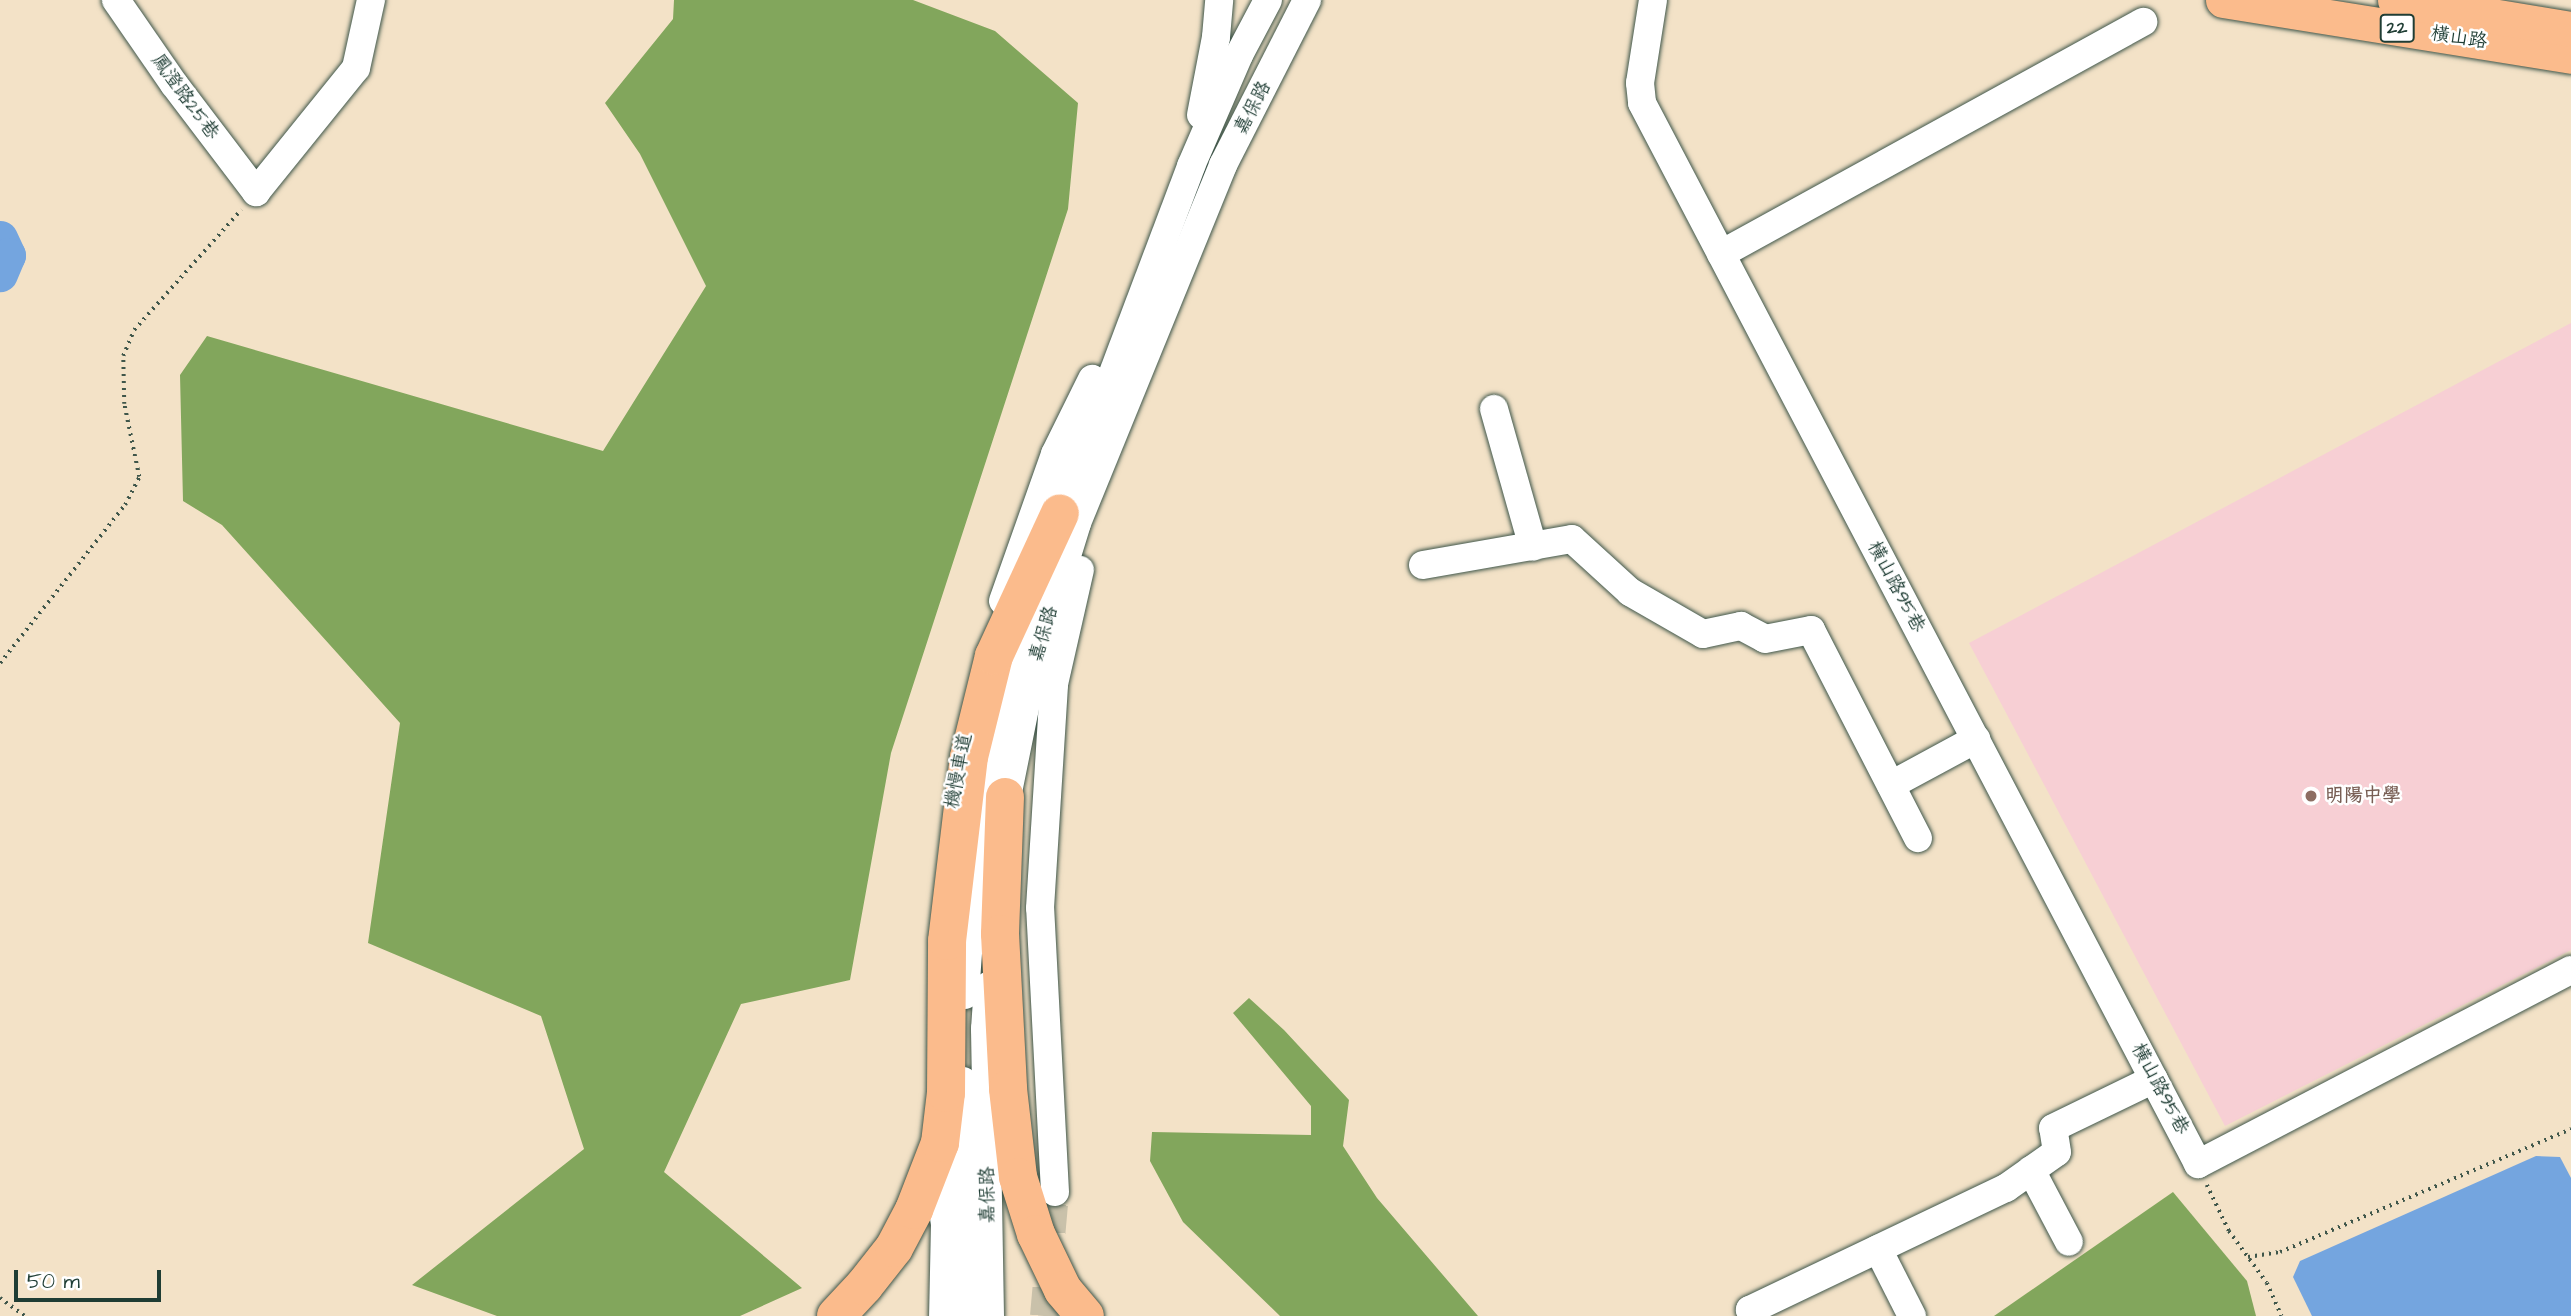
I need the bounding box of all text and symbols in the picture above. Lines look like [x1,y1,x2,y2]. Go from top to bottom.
road number: 22 [2380,13,2414,42]
street label: 橫山路 [2429,22,2489,54]
street label: 鳳澄路25巷 [146,50,224,144]
street label: 嘉保路 [1230,77,1276,139]
street label: 橫山路95巷 [1862,537,1930,637]
street label: 嘉保路 [1025,603,1063,665]
street label: 機慢車道 [941,732,977,810]
place label: 明陽中學 [2325,785,2401,807]
marker: 明陽中學 [2303,788,2319,804]
street label: 橫山路95巷 [2126,1039,2194,1139]
street label: 嘉保路 [976,1166,1000,1224]
scale bar [18,1256,164,1300]
text: 50 m [27,1267,80,1296]

